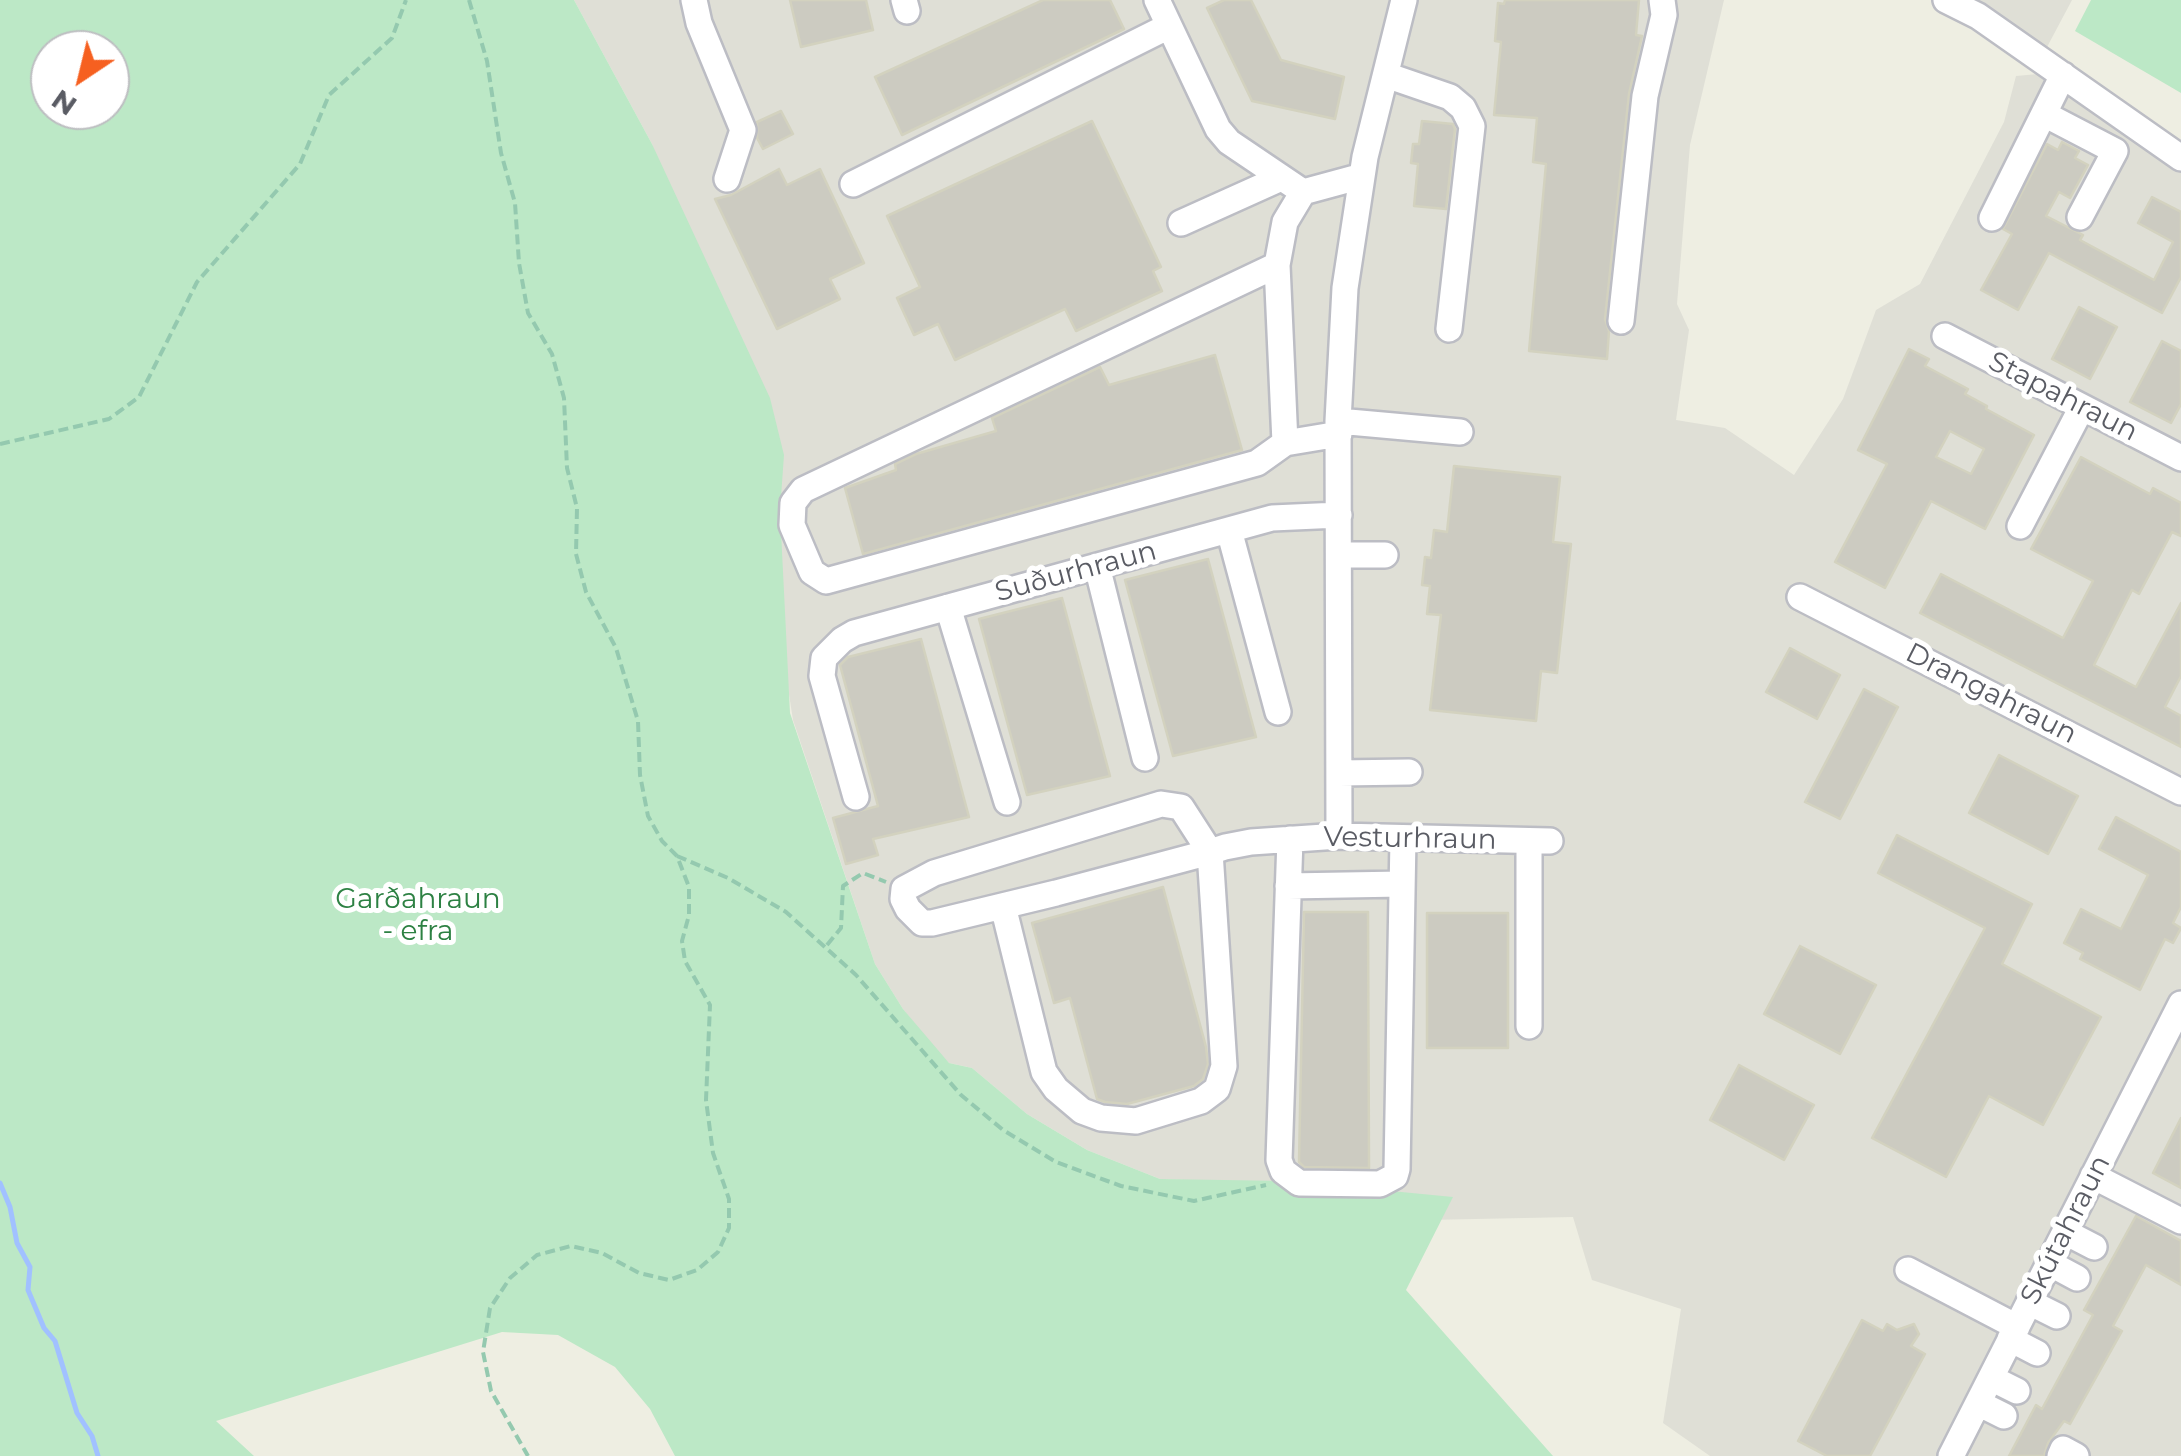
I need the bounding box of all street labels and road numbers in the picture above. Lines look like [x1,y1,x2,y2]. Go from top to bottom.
street label: Stapahraun [1983,345,2143,449]
street label: Suðurhraun [992,534,1160,610]
street label: Drangahraun [1900,636,2082,752]
street label: Vesturhraun [1323,821,1497,857]
street label: Skútahraun [2014,1150,2118,1310]

